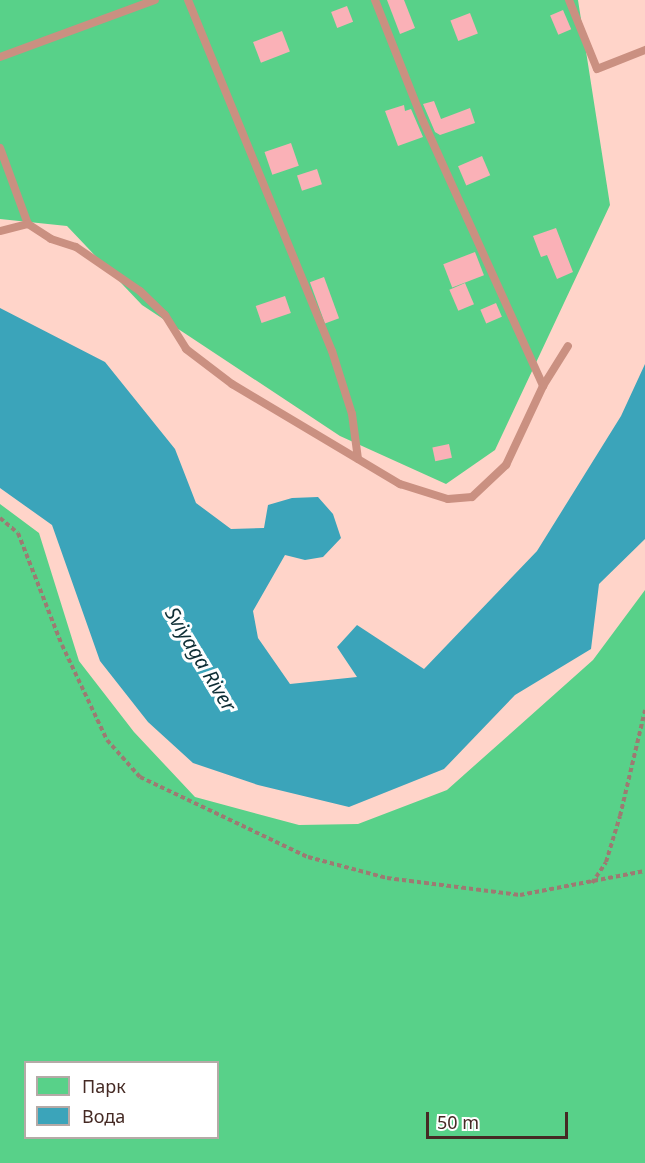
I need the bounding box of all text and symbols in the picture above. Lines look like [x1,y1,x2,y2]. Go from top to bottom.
water label: Sviyaga River [160,603,242,715]
legend [24,1061,219,1139]
text: Парк [82,1074,126,1098]
scale bar [429,1100,572,1138]
text: Вода [82,1104,125,1128]
text: 50 m [437,1110,479,1134]

